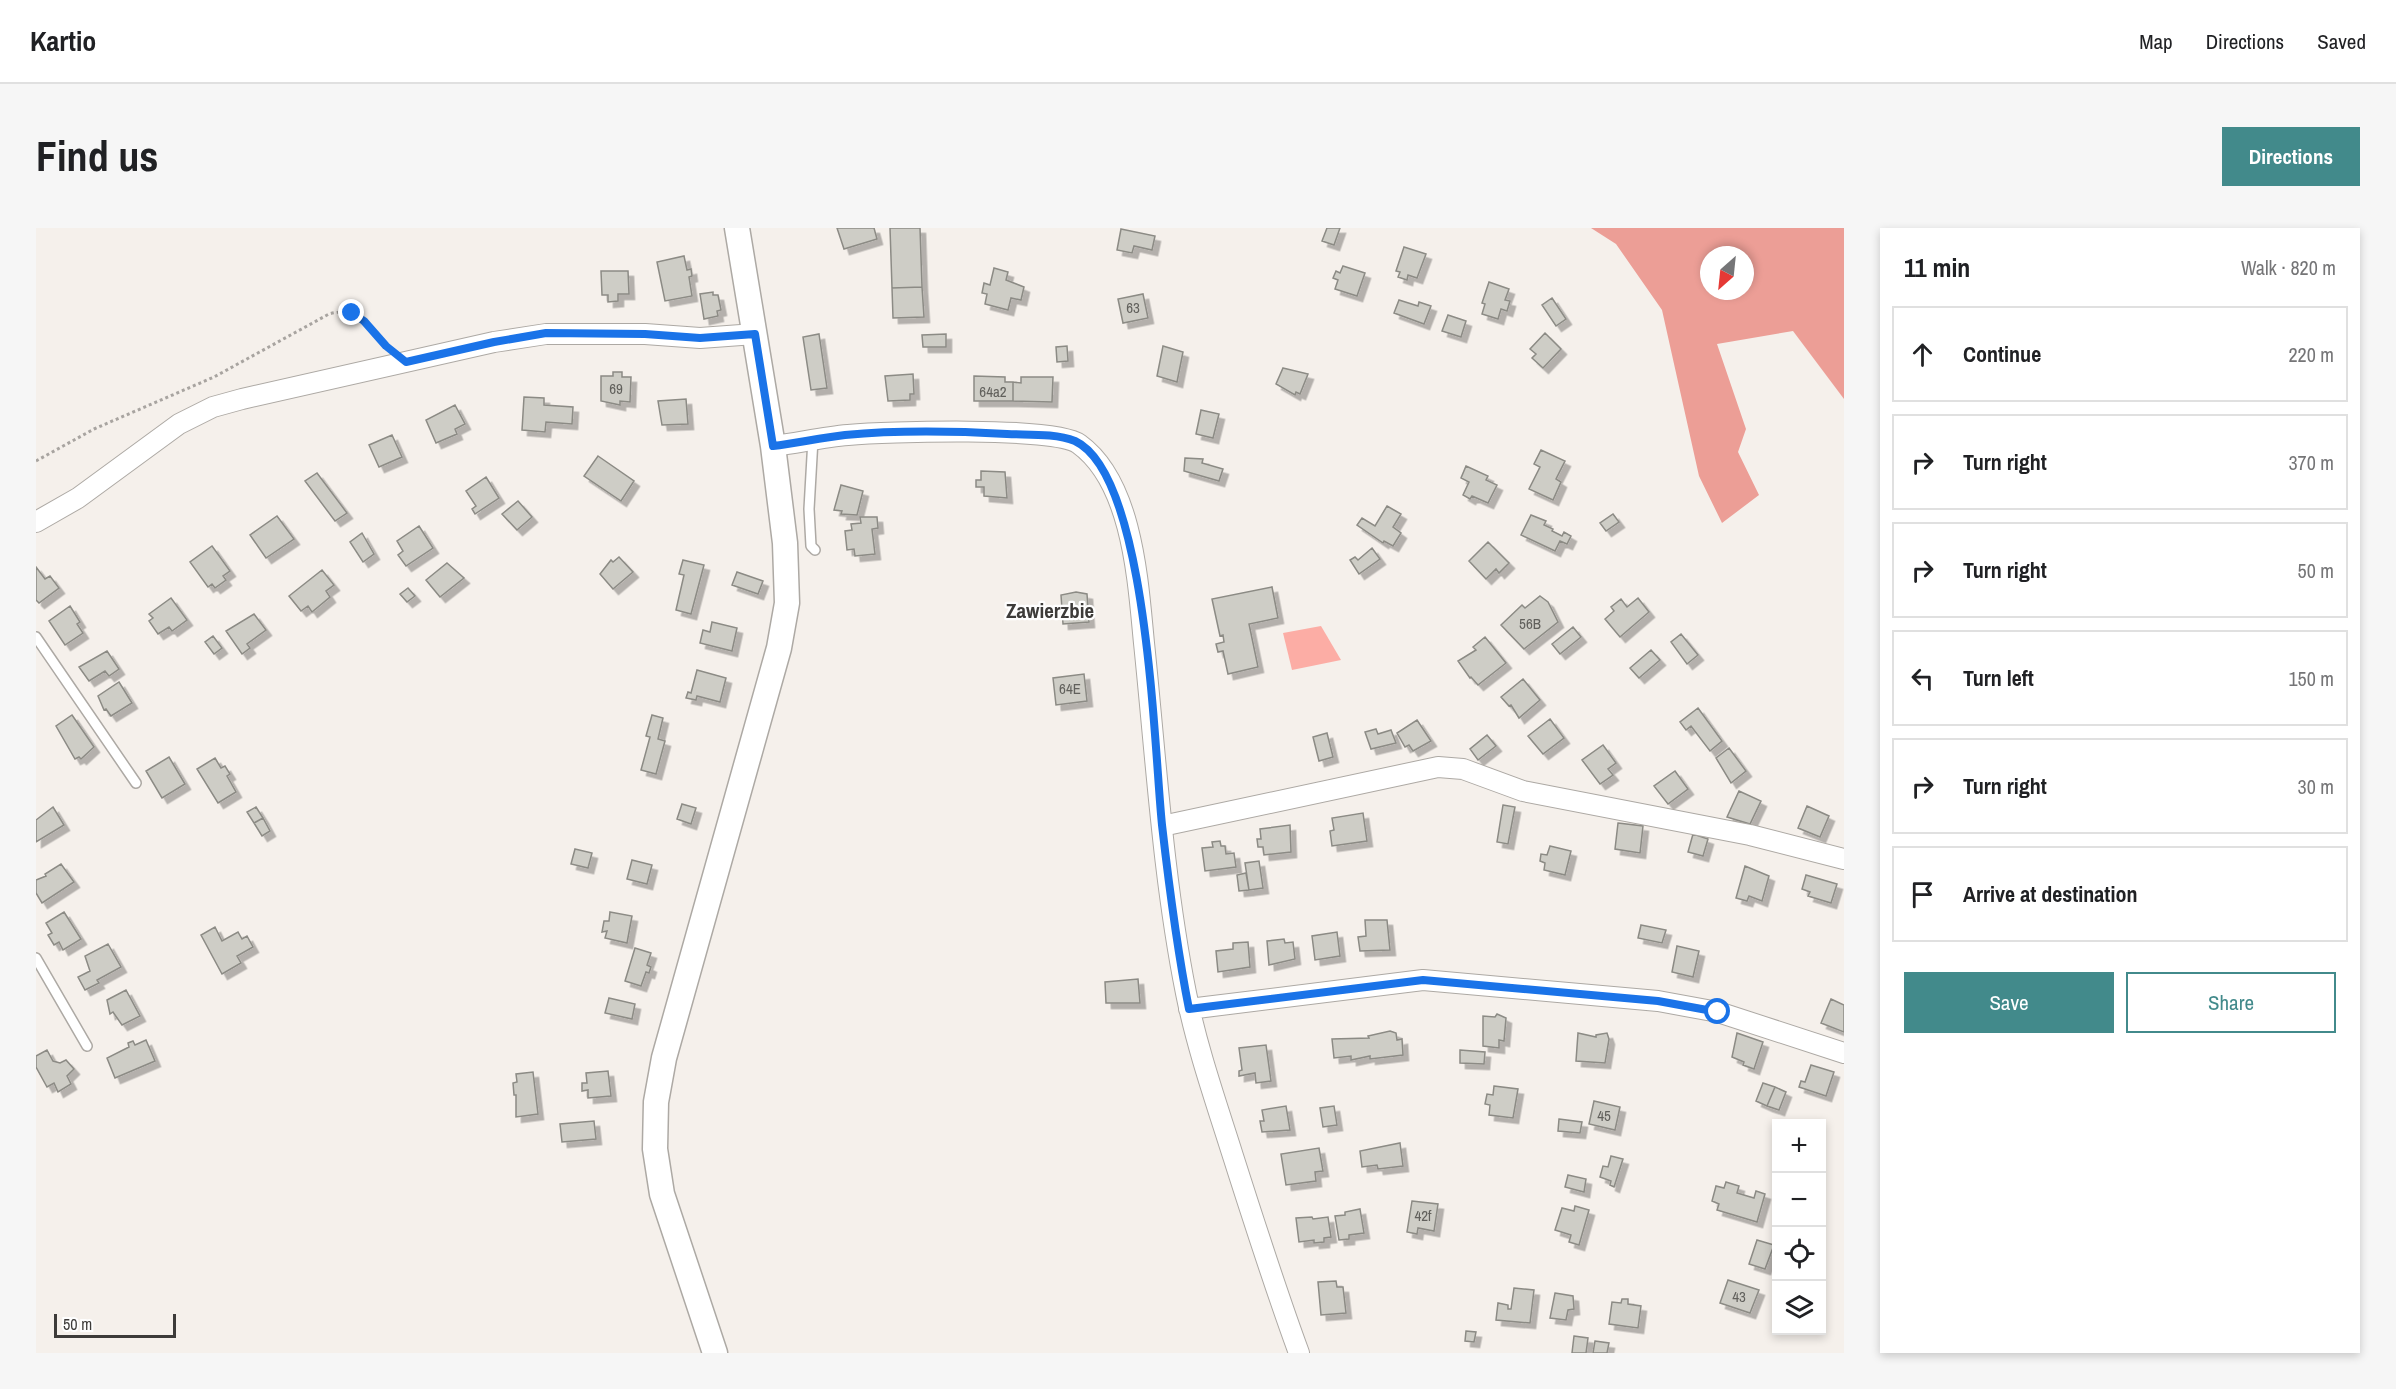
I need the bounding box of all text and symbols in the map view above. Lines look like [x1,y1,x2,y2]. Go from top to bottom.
text: Kartio [30,22,96,60]
text: Map [2139,27,2173,56]
text: Directions [2206,27,2284,56]
text: Saved [2317,27,2366,56]
button: Directions [2222,127,2360,186]
text: Find us [36,128,158,184]
north arrow [1700,246,1754,300]
text: 11 min [1904,250,1970,285]
text: Walk · 820 m [2241,254,2336,281]
house number: 63 [1126,297,1140,318]
route end [338,299,364,325]
icon: ahead [1906,338,1939,371]
text: Continue [1963,339,2041,369]
text: 220 m [2288,341,2334,368]
house number: 69 [609,378,623,399]
house number: 64a2 [979,381,1007,402]
icon: right [1906,446,1939,479]
text: Turn right [1963,447,2047,477]
text: 370 m [2288,449,2334,476]
icon: right [1906,554,1939,587]
text: Turn right [1963,555,2047,585]
text: 50 m [2298,557,2334,584]
district label: Zawierzbie [1006,596,1094,625]
house number: 56B [1519,613,1541,634]
icon: left [1906,662,1939,695]
text: Turn left [1963,663,2034,693]
text: 150 m [2288,665,2334,692]
house number: 64E [1059,678,1081,699]
icon: right [1906,770,1939,803]
text: Turn right [1963,771,2047,801]
text: 30 m [2298,773,2334,800]
icon: arrive [1906,878,1939,911]
text: Arrive at destination [1963,879,2137,909]
button: Save [1904,972,2114,1033]
button: Share [2126,972,2336,1033]
route start [1704,998,1730,1024]
house number: 45 [1597,1105,1611,1126]
map controls [1772,1119,1826,1335]
button: + [1772,1119,1826,1173]
button: − [1772,1173,1826,1227]
house number: 42f [1414,1205,1432,1226]
button: locate [1772,1227,1826,1281]
button: layers [1772,1281,1826,1335]
house number: 43 [1732,1286,1746,1307]
scale bar [54,1311,176,1338]
text: 50 m [63,1313,92,1335]

